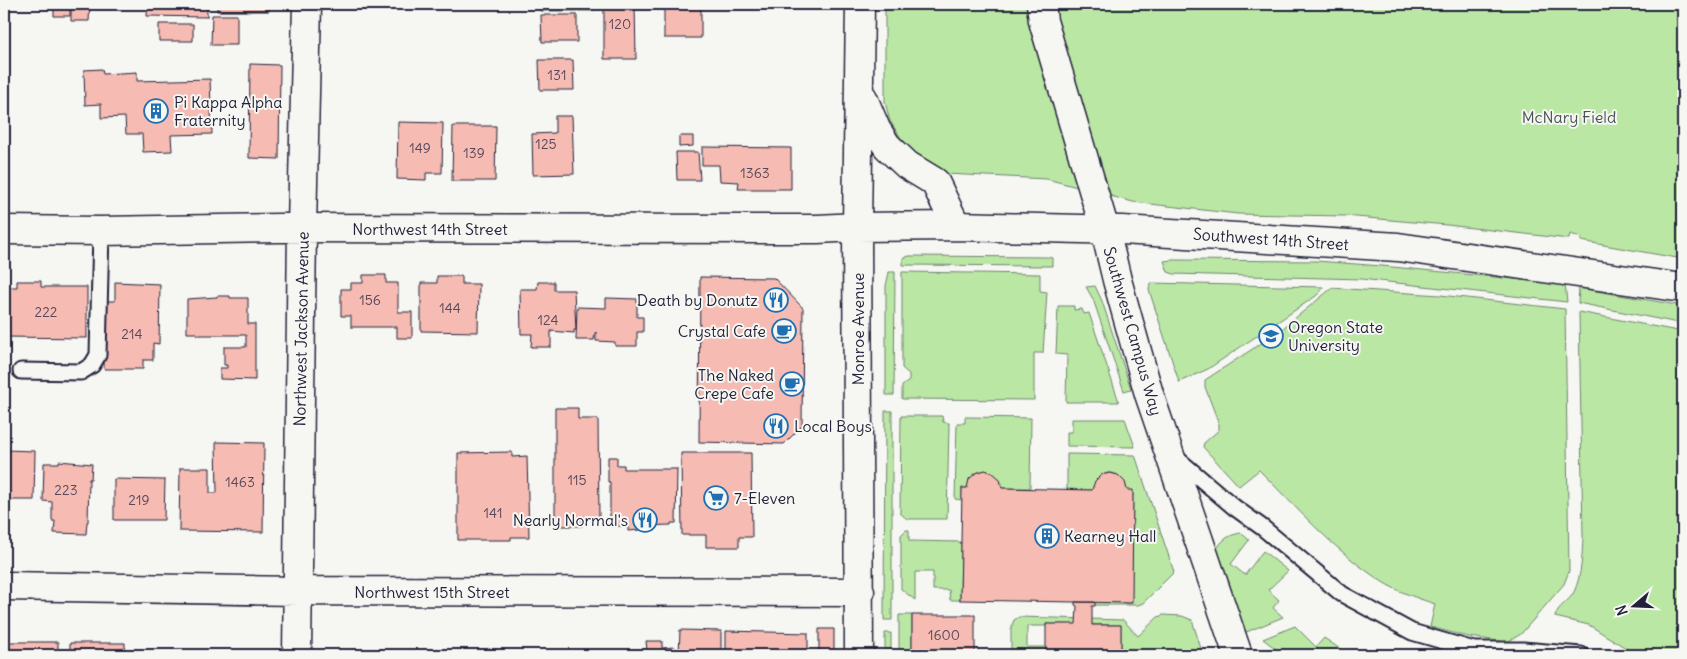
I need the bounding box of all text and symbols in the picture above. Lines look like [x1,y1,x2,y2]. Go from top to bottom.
house number: 120 [609,15,631,33]
house number: 131 [548,66,566,84]
place label: Pi Kappa Alpha Fraternity [174,92,282,130]
building icon: Pi Kappa Alpha Fraternity [143,98,169,124]
park label: McNary Field [1522,107,1616,127]
house number: 125 [535,135,557,153]
house number: 149 [409,139,431,157]
house number: 139 [463,144,485,162]
house number: 1363 [740,164,770,182]
street label: Northwest 14th Street [352,219,508,239]
street label: Southwest 14th Street [1192,224,1350,254]
street label: Northwest Jackson Avenue [289,231,313,427]
street label: Southwest Campus Way [1099,244,1167,418]
street label: Monroe Avenue [848,273,868,385]
restaurant icon: Death by Donutz [763,287,789,313]
place label: Death by Donutz [637,290,758,310]
house number: 156 [359,291,381,309]
house number: 144 [439,299,461,317]
house number: 222 [34,303,58,321]
house number: 124 [537,311,559,329]
place label: Oregon State University [1288,317,1383,355]
cafe icon: Crystal Cafe [771,318,797,344]
place label: Crystal Cafe [678,321,766,341]
school or university icon: Oregon State University [1258,323,1284,349]
house number: 214 [121,325,143,343]
place label: The Naked Crepe Cafe [694,365,774,403]
cafe icon: The Naked Crepe Cafe [779,371,805,397]
restaurant icon: Local Boys [763,413,789,439]
place label: Local Boys [794,416,872,436]
house number: 115 [567,471,587,489]
house number: 1463 [225,473,255,491]
house number: 223 [54,481,78,499]
supermarket icon: 7-Eleven [703,485,729,511]
place label: 7-Eleven [734,488,795,508]
house number: 219 [128,491,150,509]
house number: 141 [483,504,503,522]
restaurant icon: Nearly Normal's [632,507,658,533]
place label: Nearly Normal's [513,510,628,530]
building icon: Kearney Hall [1034,523,1060,549]
place label: Kearney Hall [1064,526,1156,546]
street label: Northwest 15th Street [354,582,510,602]
north arrow [1610,582,1660,632]
text: N [1612,603,1632,618]
house number: 1600 [928,626,960,644]

